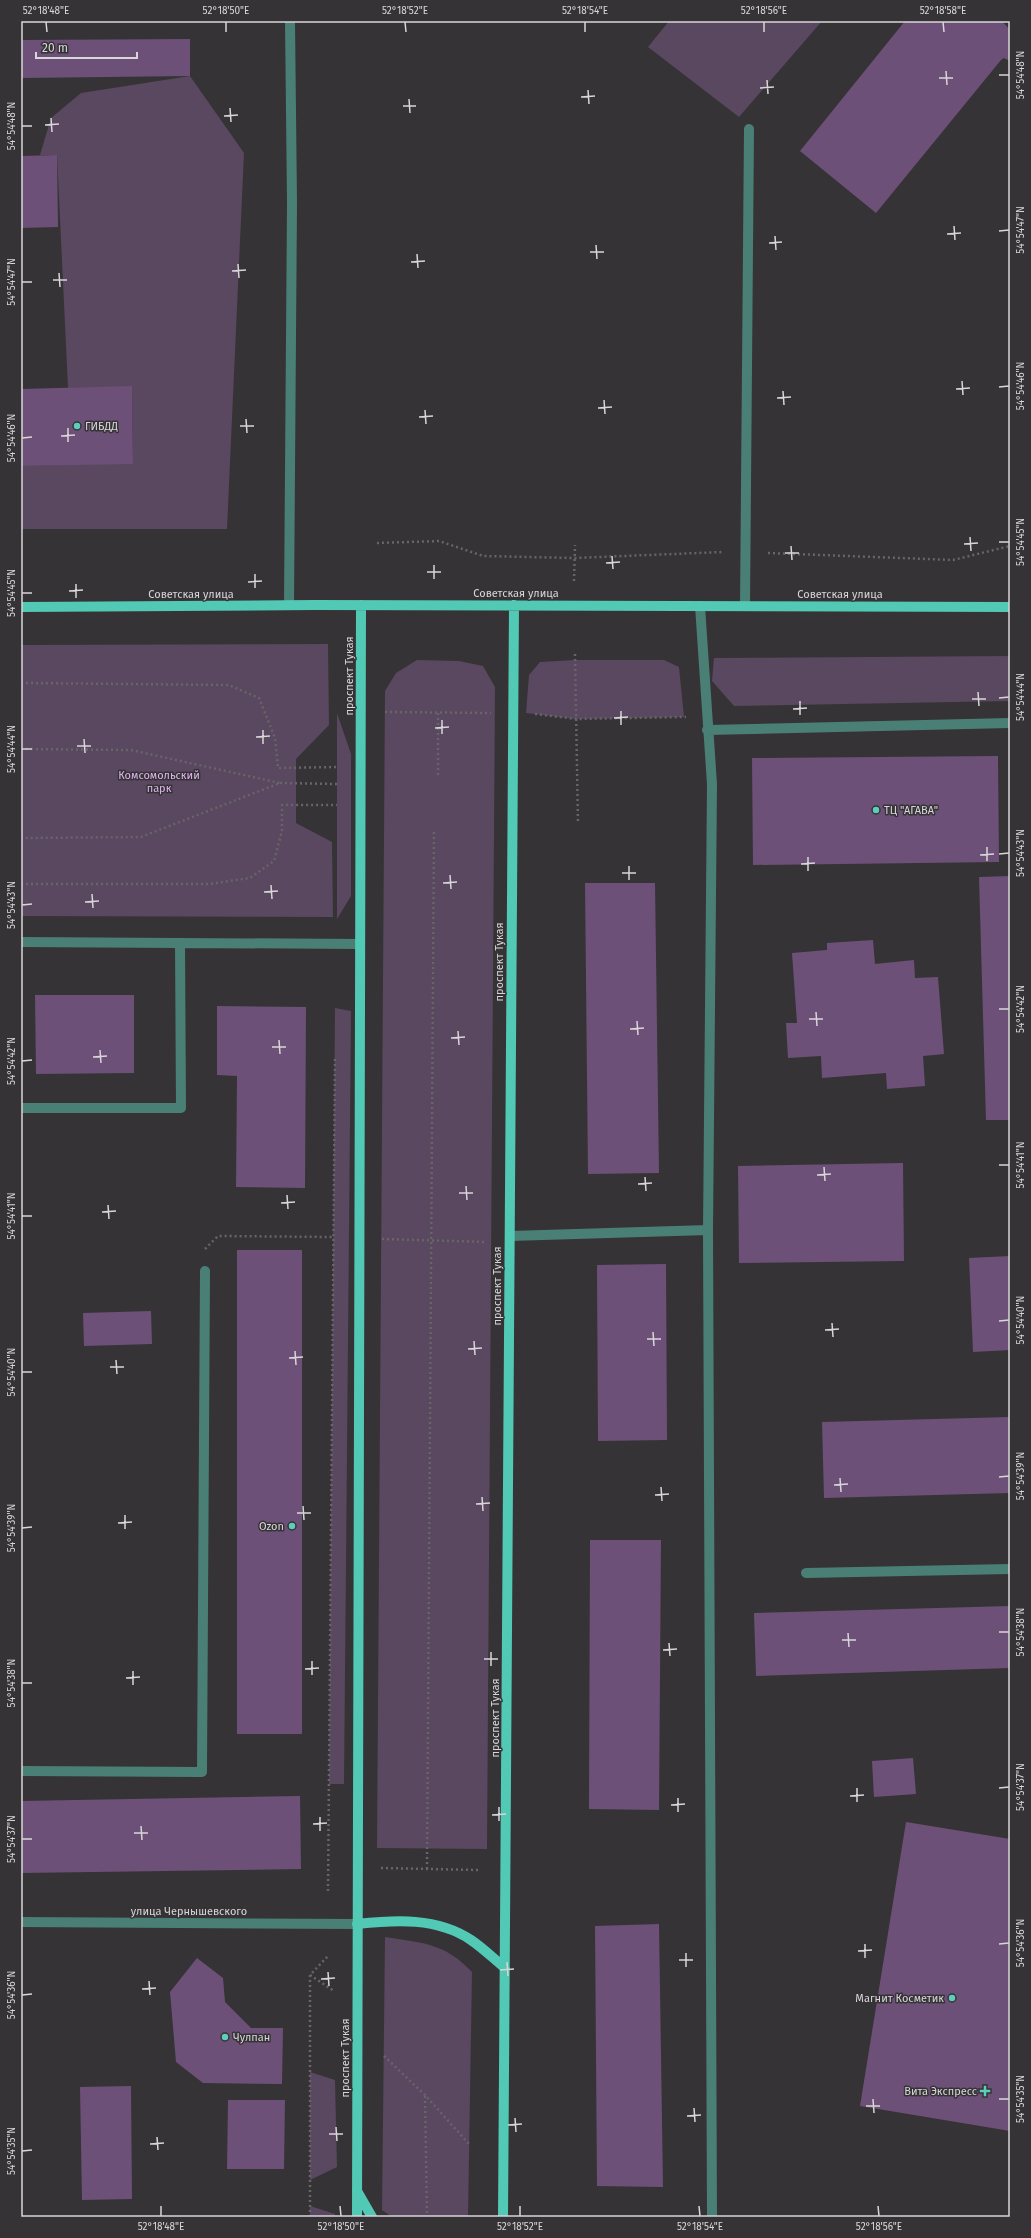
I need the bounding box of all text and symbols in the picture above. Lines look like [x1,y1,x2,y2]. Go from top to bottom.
text: 52°18'48"E [23,5,69,17]
text: 52°18'50"E [203,5,249,17]
text: 52°18'52"E [382,5,428,17]
text: 52°18'54"E [562,5,608,17]
text: 52°18'56"E [741,5,787,17]
text: 52°18'58"E [920,5,966,17]
scale bar [36,34,137,60]
text: 20 m [42,41,68,55]
text: 54°54'48"N [1015,51,1027,99]
text: 54°54'48"N [6,102,18,150]
text: 54°54'47"N [1015,206,1027,254]
text: 54°54'47"N [6,258,18,306]
text: 54°54'46"N [1015,362,1027,410]
text: 54°54'46"N [6,414,18,462]
place label: ГИБДД [85,420,118,433]
marker: ГИБДД [72,421,82,431]
text: 54°54'45"N [1015,518,1027,566]
text: 54°54'45"N [6,569,18,617]
street label: Советская улица [473,587,559,600]
street label: Советская улица [148,588,234,601]
street label: Советская улица [797,588,883,601]
street label: проспект Тукая [343,636,356,716]
text: 54°54'44"N [1015,673,1027,721]
text: 54°54'44"N [6,725,18,773]
park label: Комсомольский парк [118,769,200,795]
place label: ТЦ "АГАВА" [884,804,938,817]
marker: ТЦ "АГАВА" [871,805,881,815]
text: 54°54'43"N [1015,829,1027,877]
text: 54°54'43"N [6,881,18,929]
street label: проспект Тукая [493,922,506,1002]
text: 54°54'42"N [1015,985,1027,1033]
text: 54°54'42"N [6,1037,18,1085]
text: 54°54'41"N [1015,1141,1027,1189]
text: 54°54'41"N [6,1192,18,1240]
street label: проспект Тукая [491,1246,504,1326]
text: 54°54'40"N [1015,1296,1027,1344]
text: 54°54'40"N [6,1348,18,1396]
text: 54°54'39"N [1015,1452,1027,1500]
text: 54°54'39"N [6,1504,18,1552]
place label: Ozon [259,1520,284,1533]
marker: Ozon [287,1521,297,1531]
text: 54°54'38"N [1015,1608,1027,1656]
text: 54°54'38"N [6,1659,18,1707]
street label: проспект Тукая [489,1678,502,1758]
text: 54°54'37"N [1015,1763,1027,1811]
text: 54°54'37"N [6,1815,18,1863]
street label: улица Чернышевского [131,1905,247,1918]
text: 54°54'36"N [1015,1919,1027,1967]
text: 54°54'36"N [6,1971,18,2019]
place label: Магнит Косметик [855,1992,944,2005]
marker: Магнит Косметик [947,1993,957,2003]
street label: проспект Тукая [339,2018,352,2098]
place label: Чулпан [233,2031,270,2044]
marker: Чулпан [220,2032,230,2042]
text: 54°54'35"N [1015,2075,1027,2123]
place label: Вита Экспресс [904,2085,977,2098]
marker: Вита Экспресс [980,2086,990,2096]
text: 54°54'35"N [6,2127,18,2175]
text: 52°18'48"E [138,2221,184,2233]
text: 52°18'50"E [318,2221,364,2233]
text: 52°18'52"E [497,2221,543,2233]
text: 52°18'54"E [677,2221,723,2233]
text: 52°18'56"E [856,2221,902,2233]

